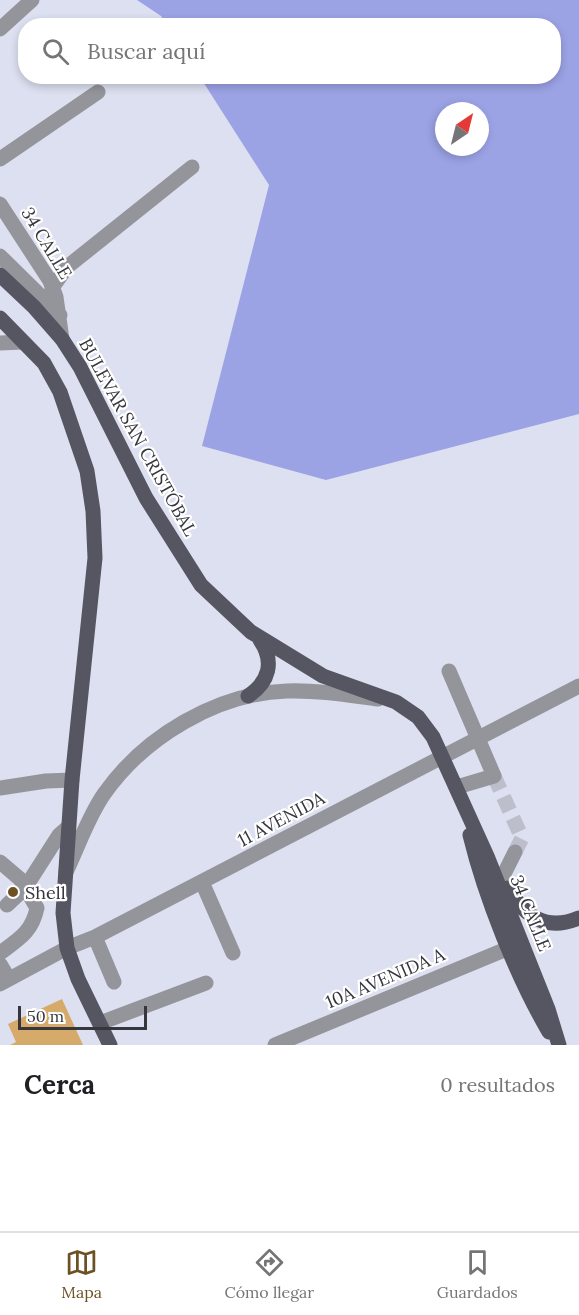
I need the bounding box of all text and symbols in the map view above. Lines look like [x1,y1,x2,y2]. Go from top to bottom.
search box [18,18,561,84]
icon: search [39,35,72,68]
text: Buscar aquí [87,37,205,65]
north arrow [435,102,489,156]
street label: 34 CALLE [16,203,78,283]
street label: BULEVAR SAN CRISTÓBAL [74,334,202,540]
street label: 11 AVENIDA [233,786,329,852]
street label: 34 CALLE [505,872,557,954]
place label: Shell [25,881,66,904]
marker: Shell [6,885,20,899]
street label: 10A AVENIDA A [322,942,449,1013]
scale bar [18,1003,147,1030]
text: 50 m [27,1006,64,1026]
text: Cerca [24,1068,95,1101]
text: 0 resultados [440,1072,555,1097]
tab: Mapa [61,1246,102,1302]
tab: Cómo llegar [224,1246,314,1302]
tab: Guardados [437,1246,518,1302]

